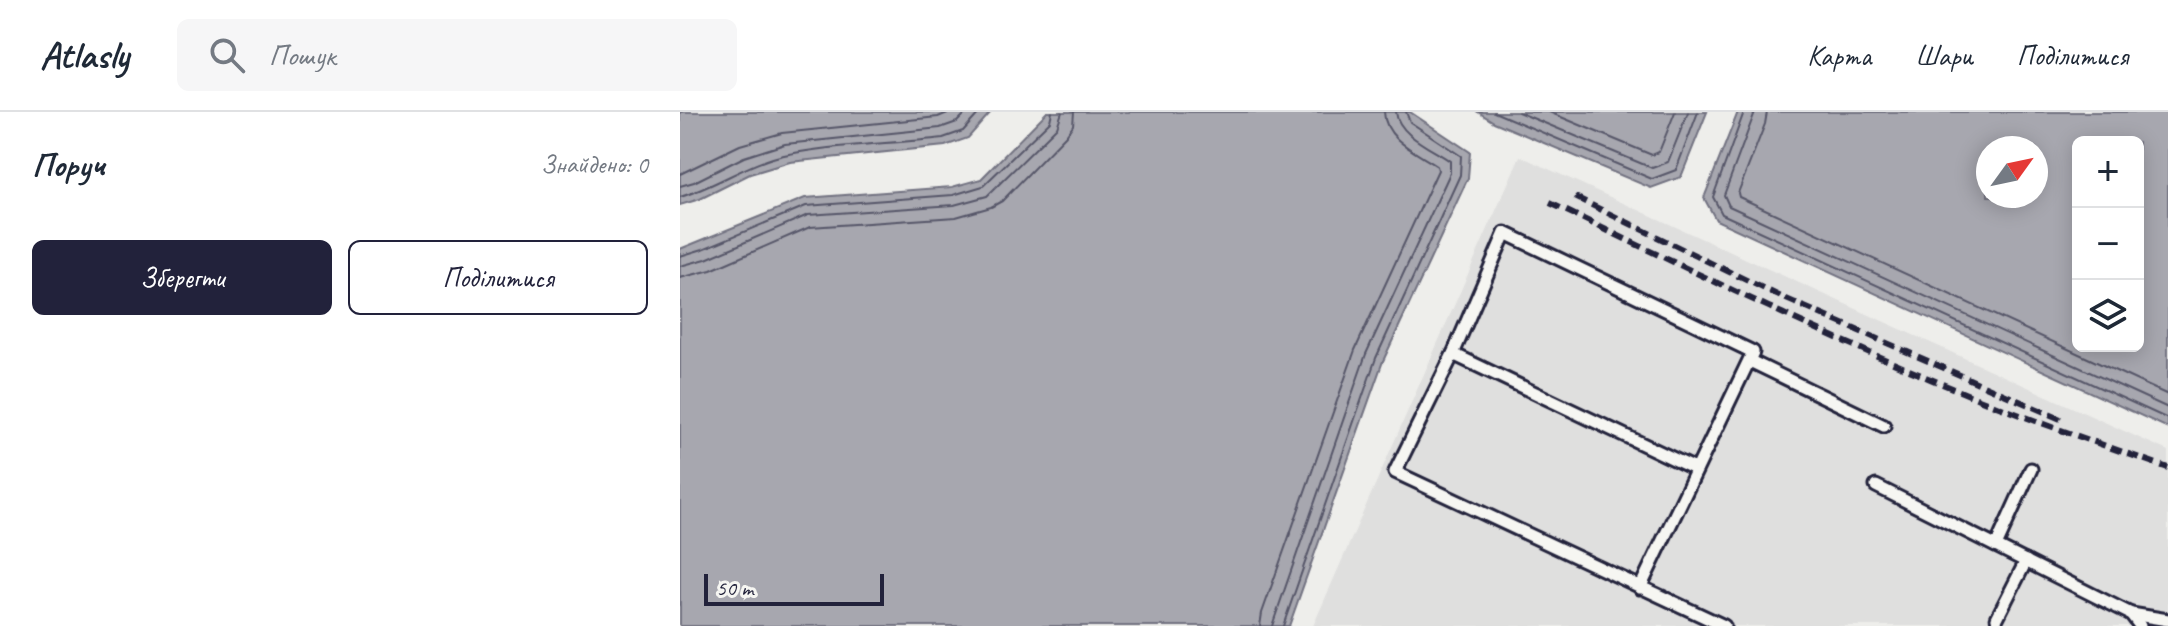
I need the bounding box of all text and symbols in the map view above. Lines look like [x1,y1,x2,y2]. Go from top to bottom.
search box [177,19,737,91]
text: Atlasly [40,32,129,79]
icon: search [205,33,249,77]
text: Пошук [269,36,336,74]
text: Карта [1807,38,1871,73]
text: Шари [1915,38,1973,73]
text: Поділитися [2017,38,2128,73]
north arrow [1976,136,2048,208]
map controls [2072,136,2144,352]
button: + [2072,136,2144,208]
text: Поруч [32,143,105,186]
text: Знайдено: 0 [541,148,648,181]
button: − [2072,208,2144,280]
button: Зберегти [32,240,332,315]
button: Поділитися [348,240,648,315]
button: layers [2072,280,2144,352]
scale bar [704,570,884,606]
text: 50 m [716,574,753,602]

